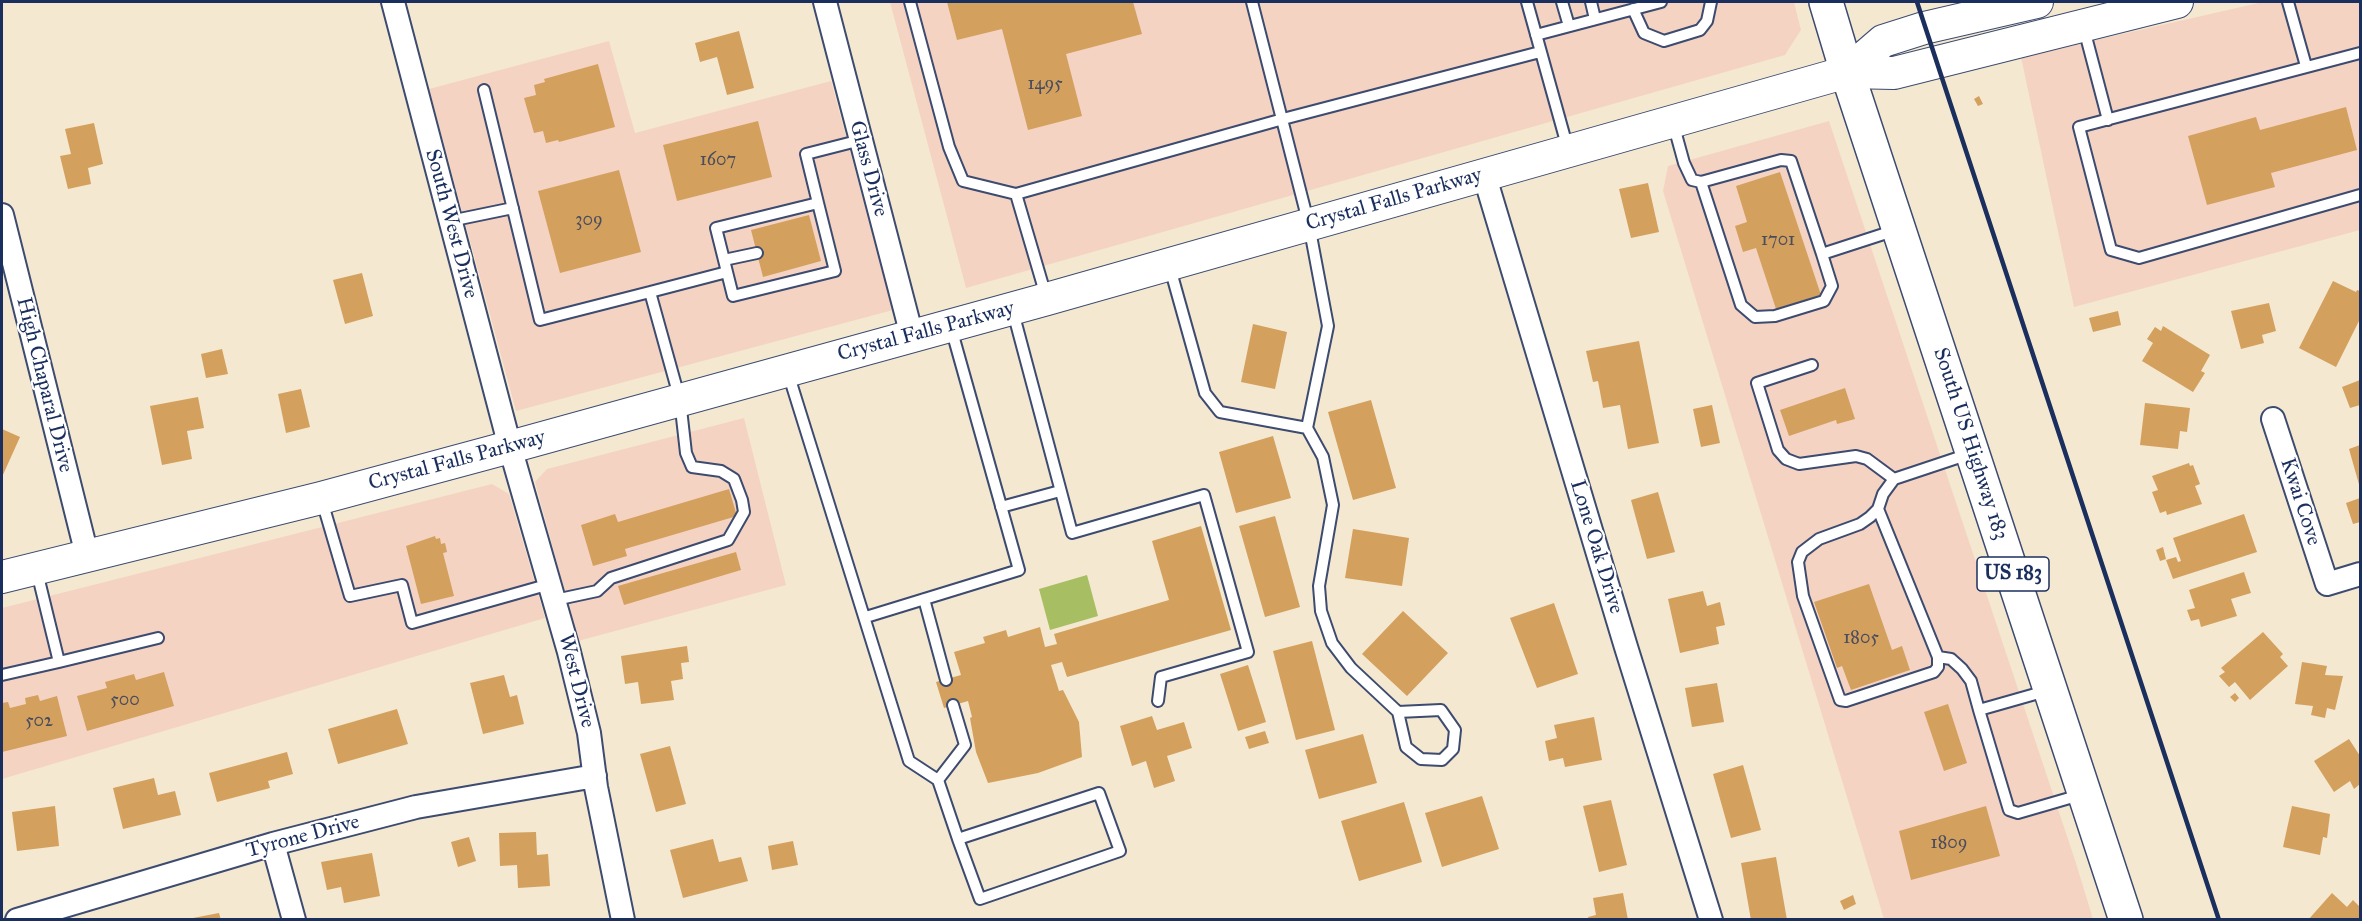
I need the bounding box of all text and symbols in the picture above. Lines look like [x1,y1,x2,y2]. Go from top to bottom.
house number: 1495 [1027,74,1063,96]
street label: Glass Drive [843,118,893,220]
street label: South West Drive [419,147,483,301]
house number: 1607 [700,150,736,172]
street label: Crystal Falls Parkway [1303,163,1485,237]
house number: 309 [575,210,603,232]
house number: 1701 [1761,230,1795,252]
street label: High Chaparal Drive [10,295,78,475]
street label: Crystal Falls Parkway [835,296,1017,368]
street label: South US Highway 183 [1927,345,2013,543]
street label: Crystal Falls Parkway [366,425,548,497]
street label: Kwai Cove [2274,455,2326,549]
street label: Lone Oak Drive [1564,477,1628,617]
road number: US 183 [1977,557,2049,591]
house number: 1805 [1843,628,1879,650]
street label: West Drive [552,631,600,731]
house number: 500 [110,690,140,712]
house number: 502 [25,711,53,733]
street label: Tyrone Drive [244,810,362,864]
house number: 1809 [1931,833,1967,855]

